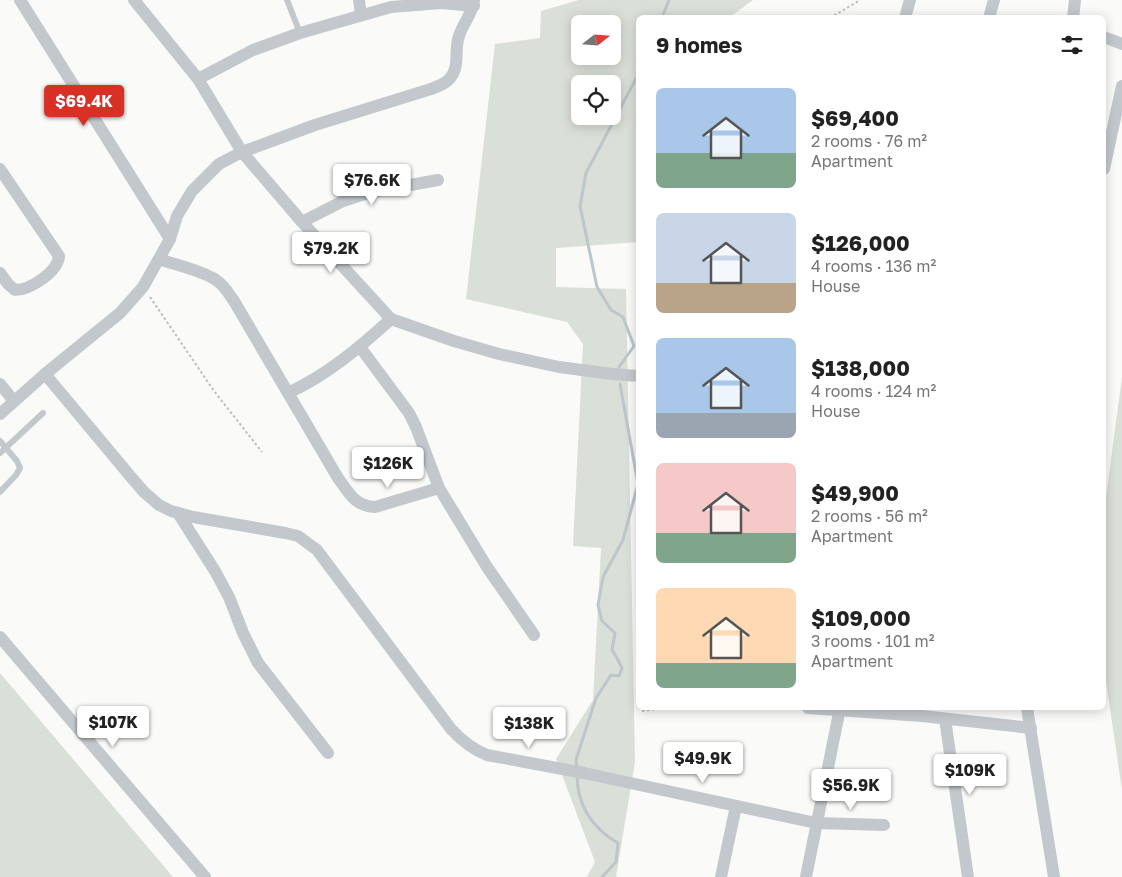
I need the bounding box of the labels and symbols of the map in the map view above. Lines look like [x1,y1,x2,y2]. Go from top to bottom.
north arrow [571,15,621,65]
pin: $69.4K [43,84,125,127]
pin: $76.6K [331,164,413,206]
pin: $79.2K [290,232,372,274]
pin: $126K [353,446,423,489]
pin: $107K [78,706,148,748]
pin: $138K [494,706,564,749]
pin: $49.9K [662,742,744,784]
pin: $109K [935,754,1005,796]
pin: $56.9K [810,768,892,811]

